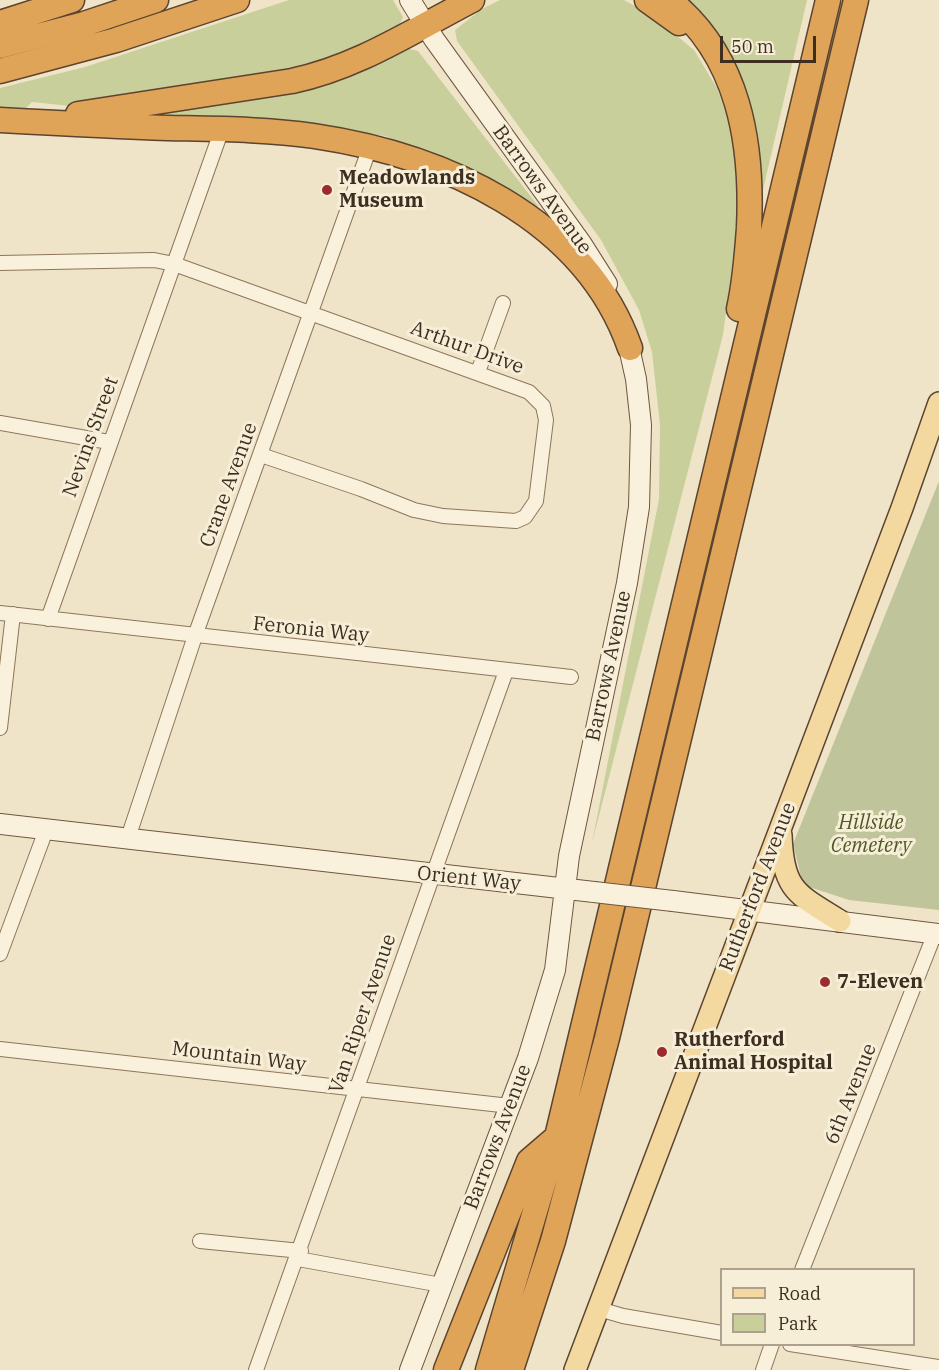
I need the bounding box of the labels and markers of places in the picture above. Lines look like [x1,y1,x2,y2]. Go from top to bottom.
place label: Meadowlands Museum [339,166,475,213]
marker: Meadowlands Museum [320,183,334,197]
place label: 7-Eleven [837,970,923,994]
marker: 7-Eleven [818,975,832,989]
place label: Rutherford Animal Hospital [674,1028,833,1075]
marker: Rutherford Animal Hospital [655,1045,669,1059]

